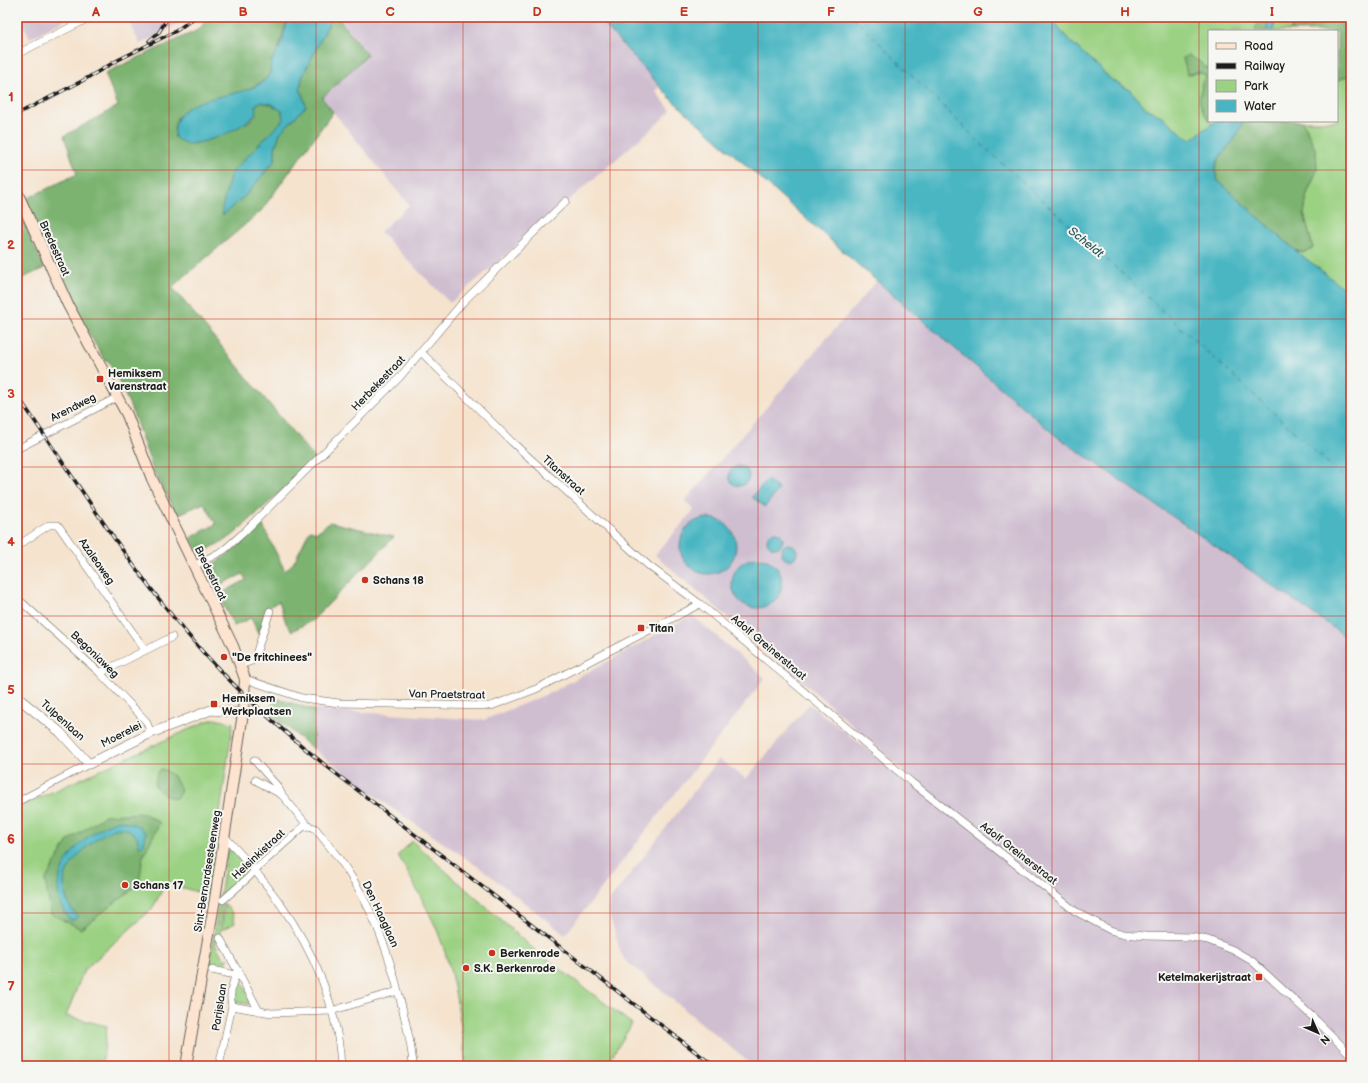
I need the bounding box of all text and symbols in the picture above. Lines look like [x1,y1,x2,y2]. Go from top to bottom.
text: A [91,4,100,20]
text: B [238,4,248,20]
text: C [385,4,395,20]
text: D [532,4,542,20]
text: E [680,4,689,20]
text: F [827,4,835,20]
text: G [973,4,983,20]
text: H [1120,4,1130,20]
text: I [1270,4,1274,20]
legend [1208,30,1338,122]
text: Road [1244,39,1273,54]
text: Railway [1244,59,1286,74]
text: Park [1244,79,1268,94]
text: 1 [8,89,14,105]
text: Water [1244,99,1276,114]
street label: Bredestraat [37,219,73,278]
water label: Scheldt [1065,224,1107,261]
text: 2 [7,237,15,253]
street label: Herbekestraat [349,353,408,414]
place label: Hemiksem Varenstraat [108,367,167,393]
marker: Hemiksem Varenstraat [95,374,105,384]
text: 3 [7,386,15,402]
street label: Arendweg [48,390,98,424]
street label: Titanstraat [540,453,588,498]
text: 4 [7,534,15,550]
street label: Azaleaweg [76,536,117,587]
street label: Bredestraat [192,544,230,603]
place label: Schans 18 [373,574,424,587]
marker: Schans 18 [360,575,370,585]
street label: Adolf Greinerstraat [728,612,809,683]
place label: Titan [649,622,674,635]
marker: Titan [636,623,646,633]
street label: Begoniaweg [68,628,121,681]
place label: "De fritchinees" [232,651,312,664]
marker: "De fritchinees" [219,652,229,662]
text: 5 [7,682,15,698]
street label: Van Praetstraat [409,687,486,702]
place label: Hemiksem Werkplaatsen [222,692,291,718]
street label: Tulpenlaan [38,697,87,743]
marker: Hemiksem Werkplaatsen [209,699,219,709]
street label: Moerelei [99,719,144,750]
street label: Sint-Bernardsesteenweg [191,809,224,933]
street label: Adolf Greinerstraat [978,819,1060,888]
street label: Helsinkistraat [229,826,288,882]
text: 6 [7,831,15,847]
place label: Schans 17 [133,879,183,892]
street label: Den Haaglaan [360,879,402,949]
marker: Schans 17 [120,880,130,890]
place label: Berkenrode [500,947,560,960]
marker: Berkenrode [487,948,497,958]
place label: S.K. Berkenrode [474,962,556,975]
marker: S.K. Berkenrode [461,963,471,973]
place label: Ketelmakerijstraat [1158,971,1251,984]
marker: Ketelmakerijstraat [1254,972,1264,982]
text: 7 [7,979,15,995]
street label: Parijslaan [209,982,230,1032]
north arrow [1298,1013,1338,1053]
text: N [1317,1032,1332,1047]

